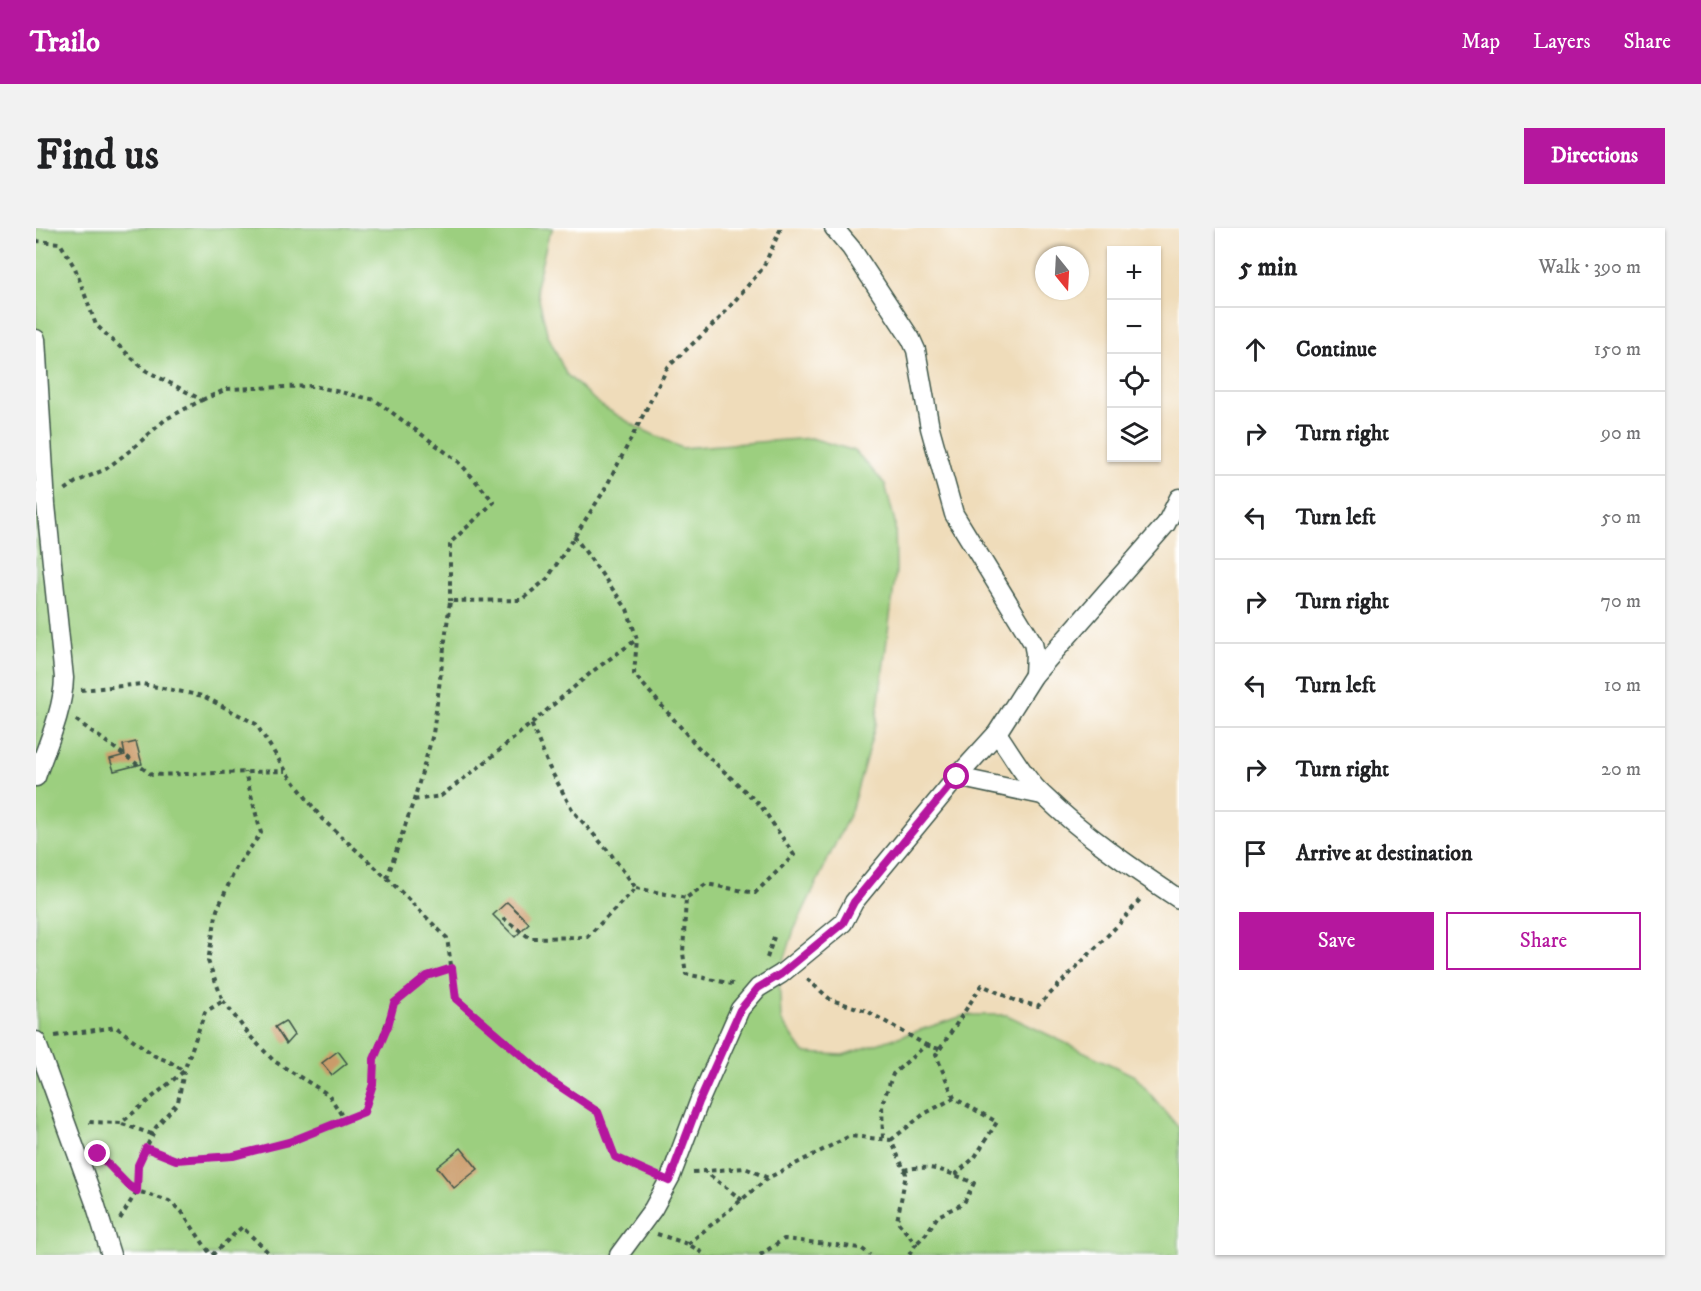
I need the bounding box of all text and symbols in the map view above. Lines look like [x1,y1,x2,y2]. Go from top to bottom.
text: Trailo [30,25,100,60]
text: Map [1461,29,1500,55]
text: Layers [1533,29,1591,55]
text: Share [1624,29,1671,55]
button: Directions [1524,128,1665,184]
text: Find us [36,130,159,182]
north arrow [1035,246,1089,300]
map controls [1107,246,1161,462]
button: + [1107,246,1161,300]
text: 5 min [1239,251,1297,284]
text: Walk · 390 m [1539,255,1641,280]
button: − [1107,300,1161,354]
icon: ahead [1239,333,1272,366]
text: Continue [1296,336,1377,363]
text: 150 m [1594,337,1641,362]
button: locate [1107,354,1161,408]
button: layers [1107,408,1161,462]
icon: right [1239,417,1272,450]
text: Turn right [1296,420,1389,447]
text: 90 m [1601,421,1641,446]
icon: left [1239,501,1272,534]
text: Turn left [1296,504,1376,531]
text: 50 m [1601,505,1641,530]
icon: right [1239,585,1272,618]
text: Turn right [1296,588,1389,615]
text: 70 m [1600,589,1641,614]
icon: left [1239,669,1272,702]
text: Turn left [1296,672,1376,699]
text: 10 m [1604,673,1641,698]
icon: right [1239,753,1272,786]
text: Turn right [1296,756,1389,783]
text: 20 m [1601,757,1641,782]
route start [943,763,969,789]
icon: arrive [1239,837,1272,870]
text: Arrive at destination [1296,840,1473,867]
button: Save [1239,912,1434,970]
button: Share [1446,912,1641,970]
route end [84,1140,110,1166]

